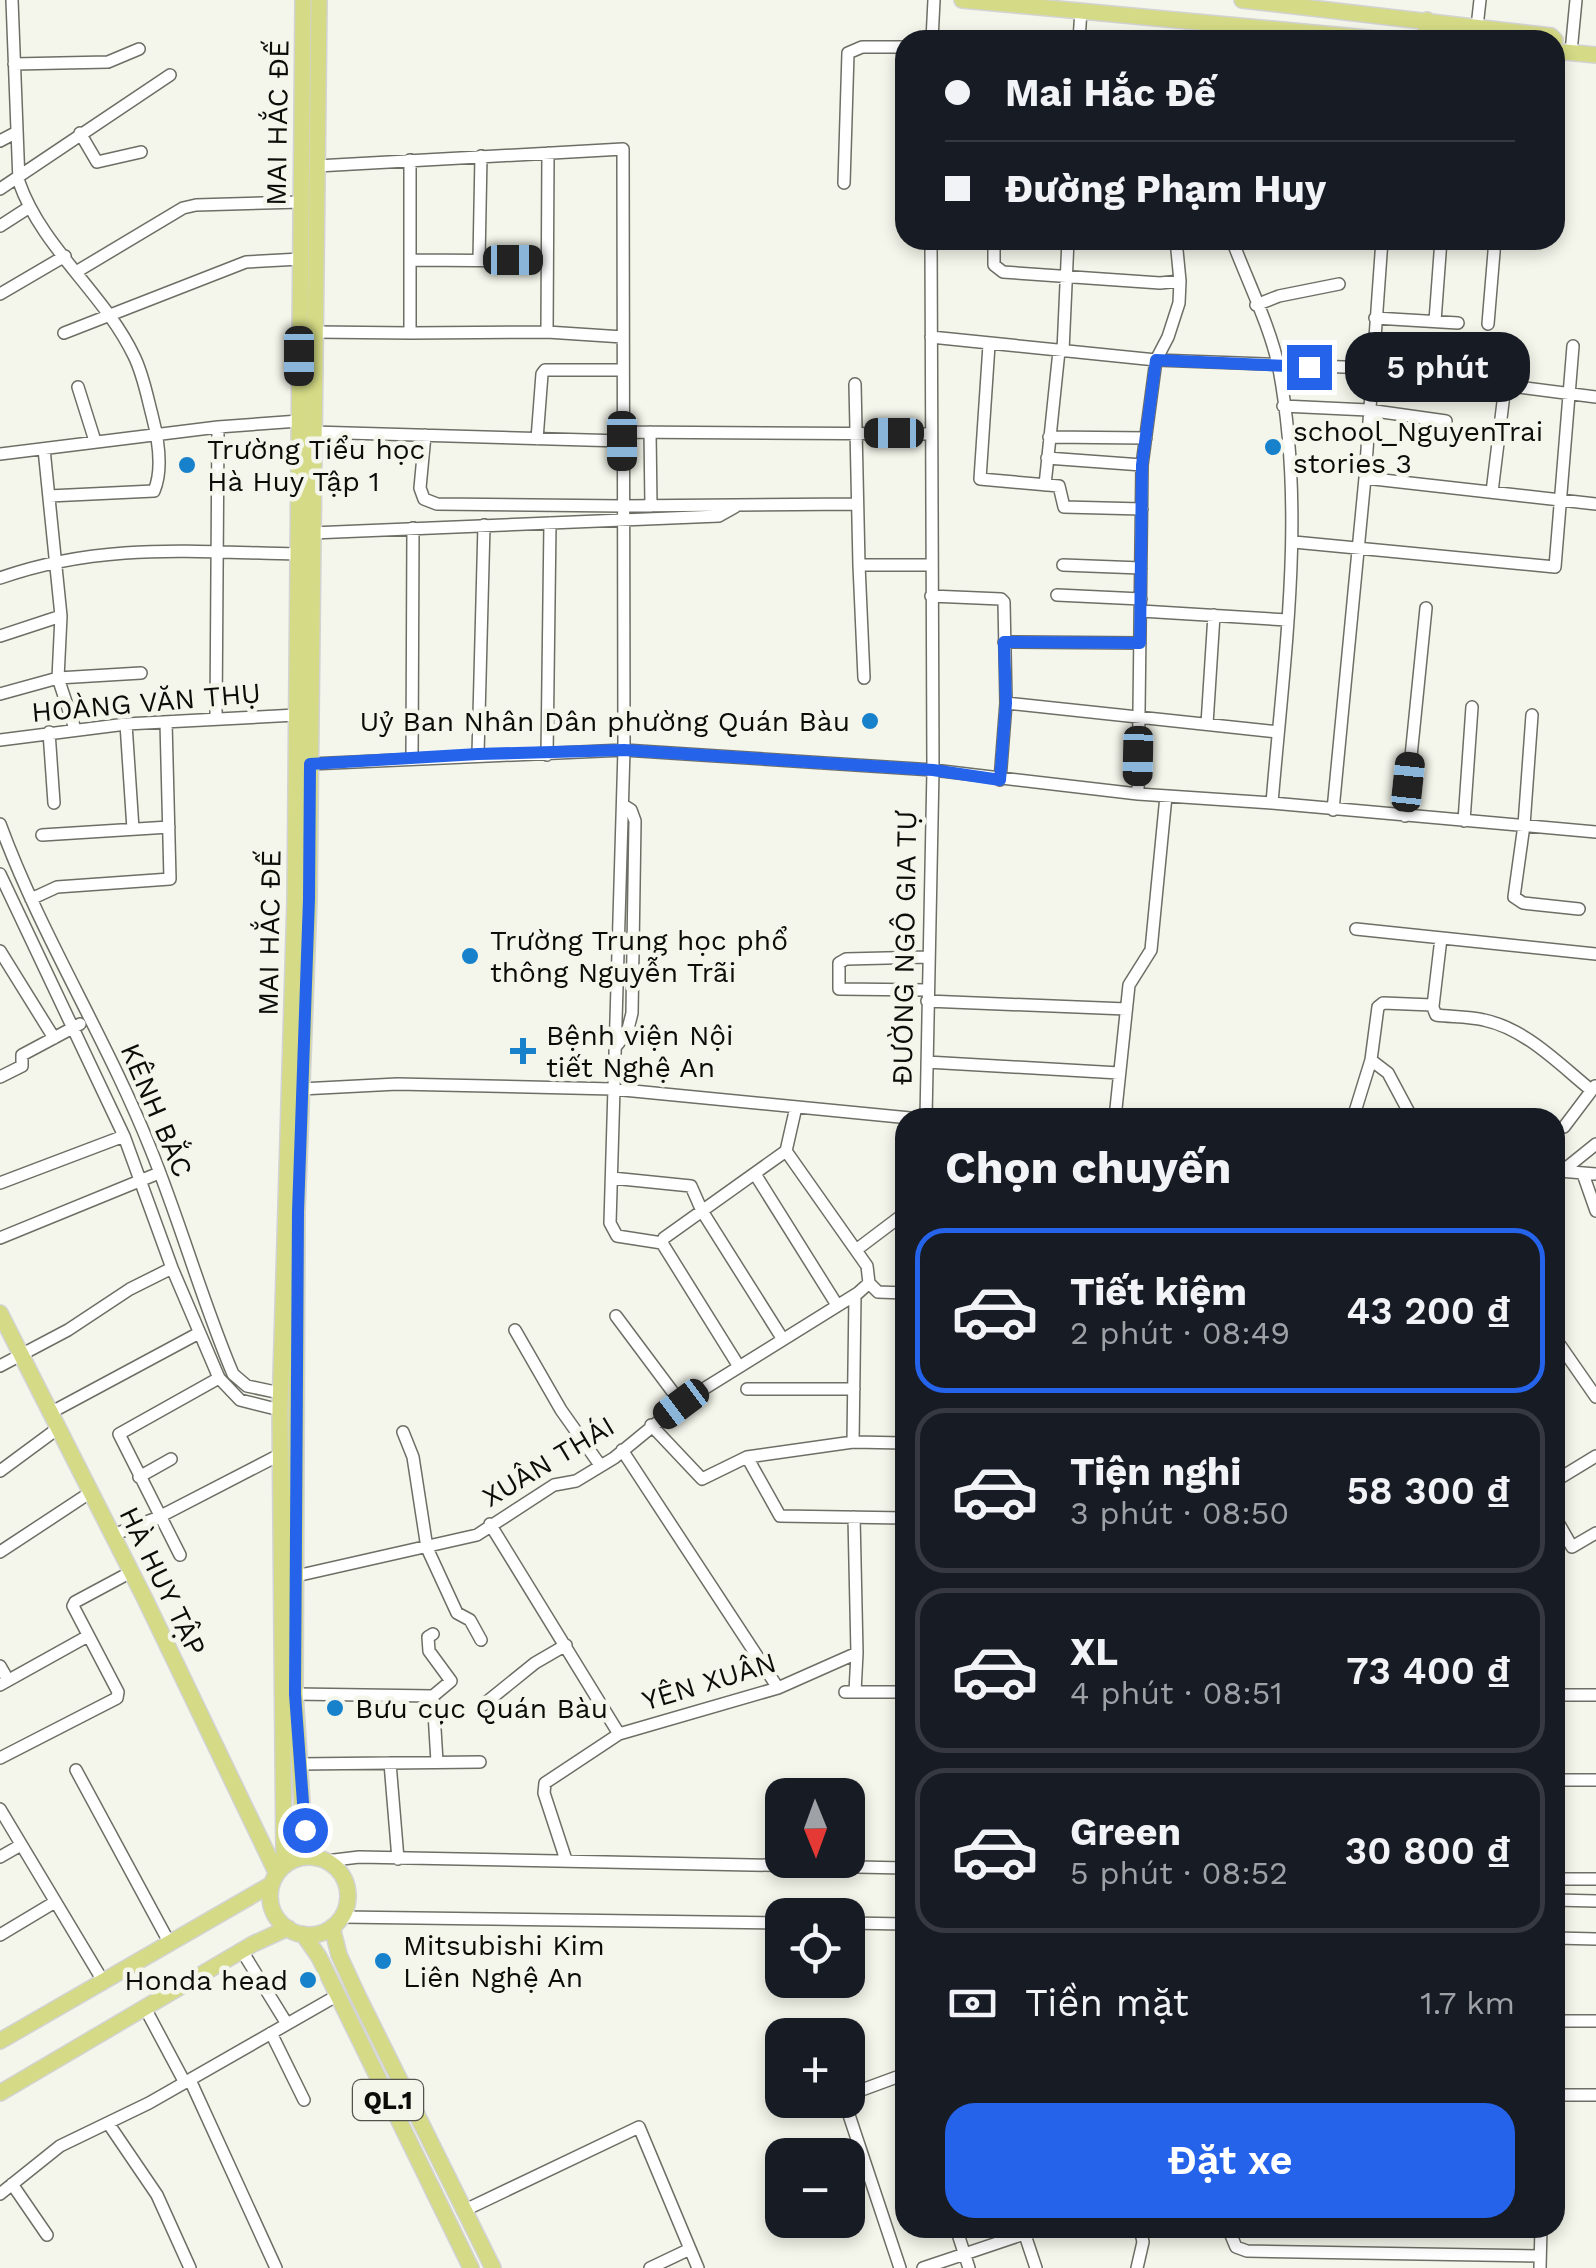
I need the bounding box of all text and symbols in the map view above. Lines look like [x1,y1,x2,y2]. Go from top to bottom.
street label: MAI HẮC ĐẾ [257,40,295,206]
text: Mai Hắc Đế [1005,71,1216,115]
text: Đường Phạm Huy [1005,167,1326,211]
car [483,245,543,275]
car [284,326,314,386]
callout: 5 phút [1344,332,1529,402]
route end [1287,345,1332,390]
text: 5 phút [1387,348,1488,386]
car [607,411,637,471]
place label: school_NguyenTrai stories 3 [1293,415,1543,480]
car [864,418,924,448]
place label: Trường Tiểu học Hà Huy Tập 1 [207,433,425,498]
marker: school_NguyenTrai stories 3 [1262,436,1284,458]
marker: Trường Tiểu học Hà Huy Tập 1 [176,454,198,476]
street label: HOÀNG VĂN THỤ [30,676,262,729]
place label: Uỷ Ban Nhân Dân phường Quán Bàu [359,705,850,738]
marker: Uỷ Ban Nhân Dân phường Quán Bàu [859,710,881,732]
car [1122,726,1154,786]
car [1390,751,1426,813]
street label: ĐƯỜNG NGÔ GIA TỰ [886,809,923,1086]
street label: MAI HẮC ĐẾ [249,850,287,1016]
place label: Trường Trung học phổ thông Nguyễn Trãi [490,924,788,989]
marker: Trường Trung học phổ thông Nguyễn Trãi [459,945,481,967]
place label: Bệnh viện Nội tiết Nghệ An [546,1019,734,1084]
street label: KÊNH BẮC [114,1037,202,1182]
marker: Bệnh viện Nội tiết Nghệ An [510,1038,536,1064]
text: Chọn chuyến [945,1141,1231,1194]
icon: car [950,1266,1040,1356]
text: Tiết kiệm [1070,1270,1247,1314]
text: 43 200 ₫ [1346,1289,1510,1333]
text: 2 phút · 08:49 [1070,1314,1290,1352]
car [648,1374,714,1434]
street label: XUÂN THÁI [476,1409,620,1514]
icon: car [950,1446,1040,1536]
text: Tiện nghi [1070,1450,1241,1494]
text: 58 300 ₫ [1347,1469,1510,1513]
text: 3 phút · 08:50 [1070,1494,1289,1532]
street label: HÀ HUY TẬP [112,1501,213,1661]
icon: car [950,1626,1040,1716]
text: XL [1070,1630,1118,1674]
street label: YÊN XUÂN [638,1646,780,1717]
text: 73 400 ₫ [1346,1649,1510,1693]
text: 4 phút · 08:51 [1070,1674,1283,1712]
place label: Bưu cục Quán Bàu [355,1692,608,1725]
marker: Bưu cục Quán Bàu [324,1697,346,1719]
north arrow [765,1778,865,1878]
map controls [765,1778,865,2238]
icon: car [950,1806,1040,1896]
route start [283,1808,328,1853]
text: Green [1070,1810,1181,1854]
text: 30 800 ₫ [1345,1829,1510,1873]
text: 5 phút · 08:52 [1070,1854,1288,1892]
button: locate [765,1898,865,1998]
place label: Mitsubishi Kim Liên Nghệ An [403,1929,605,1994]
marker: Mitsubishi Kim Liên Nghệ An [372,1950,394,1972]
place label: Honda head [124,1964,288,1997]
marker: Honda head [297,1969,319,1991]
icon: cash [945,1976,1000,2031]
text: Tiền mặt [1025,1981,1189,2025]
text: 1.7 km [1420,1984,1515,2022]
button: + [765,2018,865,2118]
road number: QL.1 [353,2080,423,2120]
button: Đặt xe [945,2103,1515,2218]
button: − [765,2138,865,2238]

